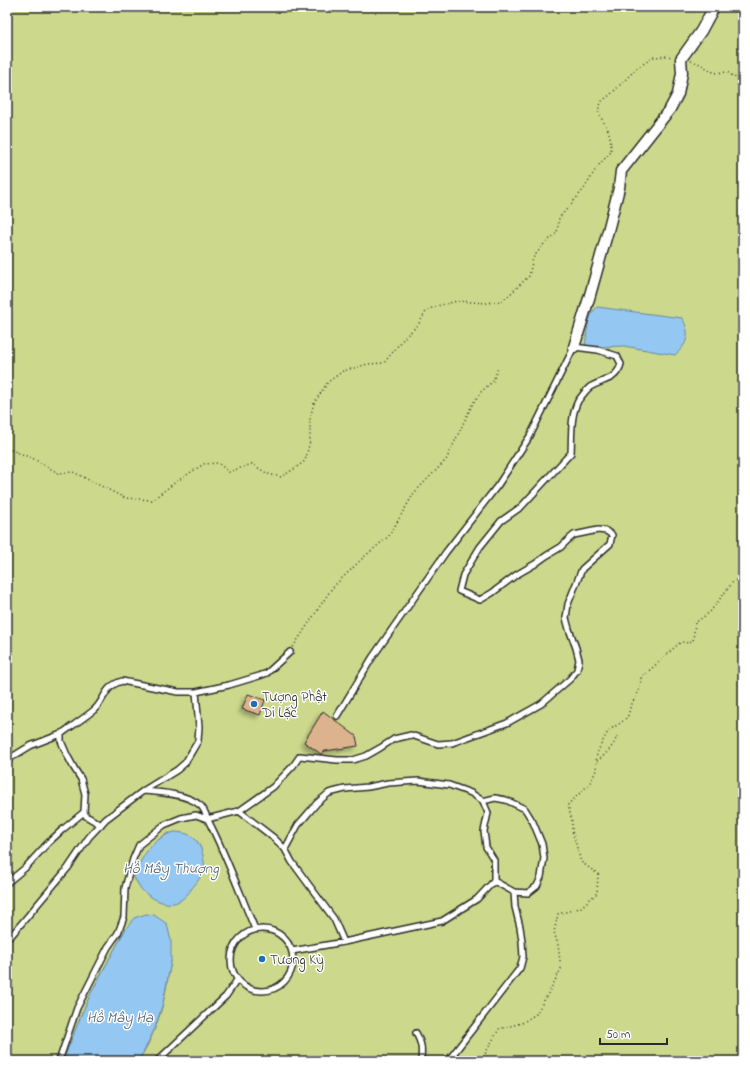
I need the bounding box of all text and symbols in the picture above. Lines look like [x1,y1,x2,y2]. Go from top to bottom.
place label: Tượng Phật Di Lặc [261,687,327,724]
marker: Tượng Phật Di Lặc [249,699,259,709]
water label: Hồ Mây Thượng [123,858,219,881]
place label: Tương Kỳ [270,950,324,972]
marker: Tương Kỳ [257,954,267,964]
water label: Hồ Mây Hạ [87,1007,154,1030]
scale bar [600,1020,667,1046]
text: 50 m [606,1026,630,1044]

